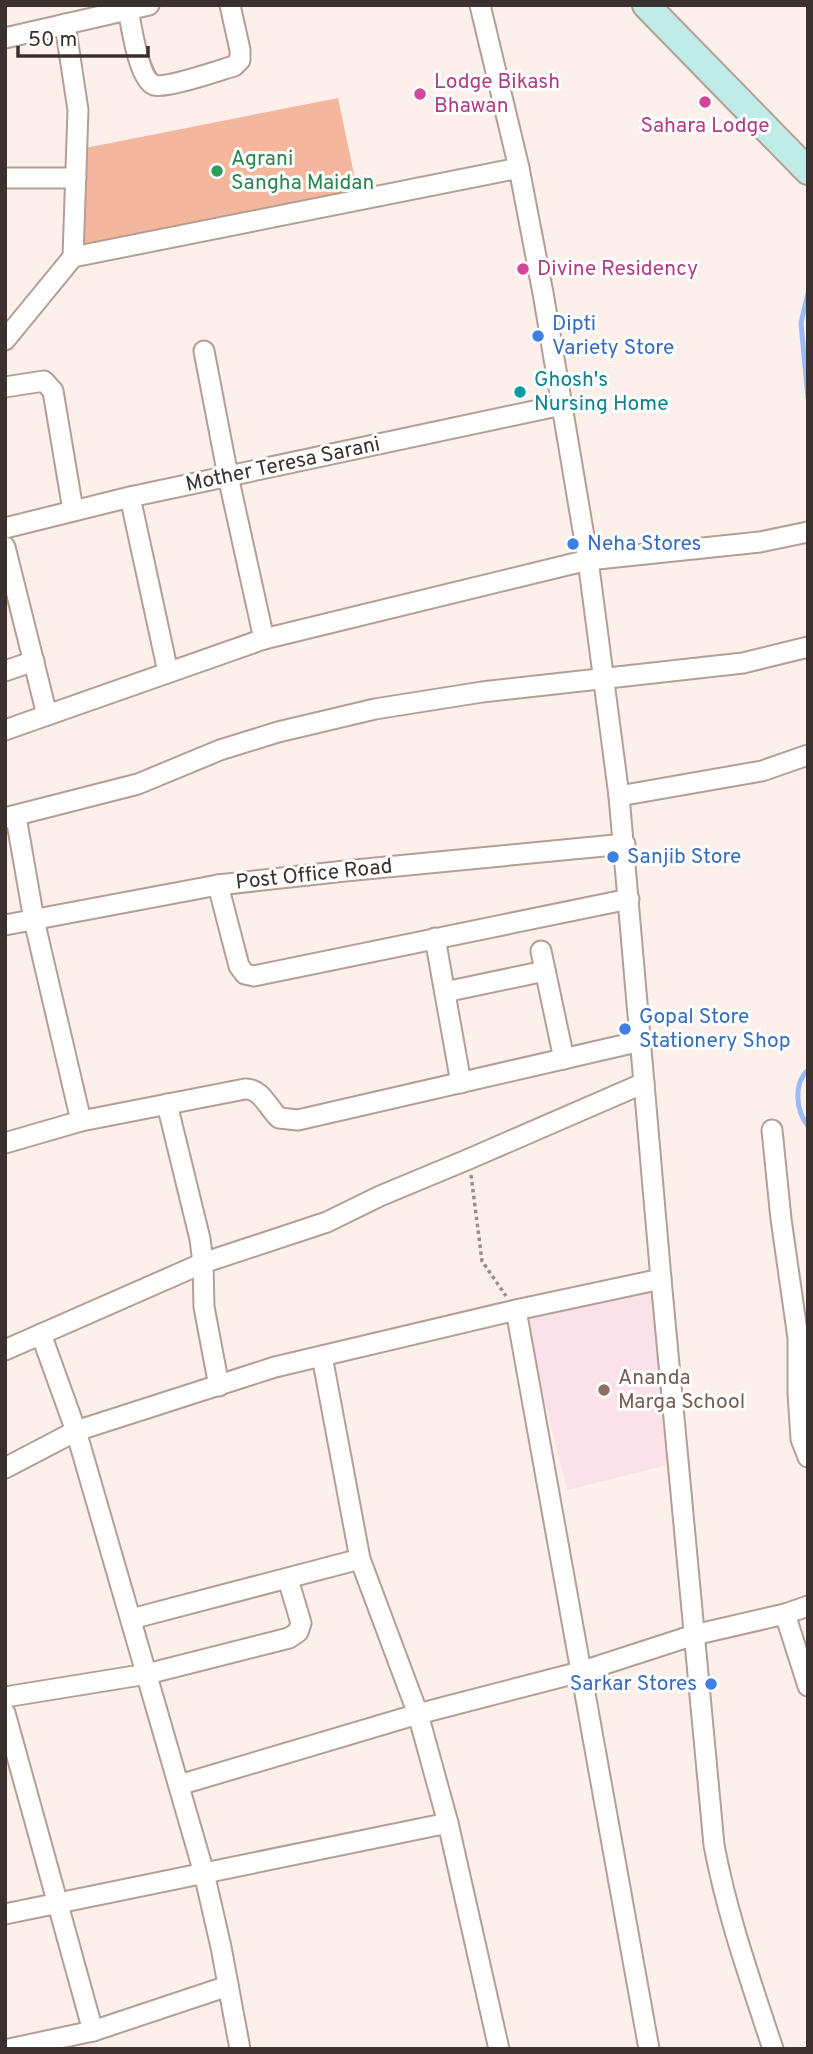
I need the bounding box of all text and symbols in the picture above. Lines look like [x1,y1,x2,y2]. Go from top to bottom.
scale bar [18,14,147,58]
text: 50 m [28,27,77,54]
place label: Lodge Bikash Bhawan [434,69,560,120]
marker: Lodge Bikash Bhawan [412,86,428,102]
marker: Sahara Lodge [697,94,713,110]
place label: Sahara Lodge [640,113,770,140]
place label: Agrani Sangha Maidan [231,146,374,197]
marker: Agrani Sangha Maidan [209,163,225,179]
place label: Divine Residency [537,256,698,283]
marker: Divine Residency [515,261,531,277]
place label: Dipti Variety Store [552,311,674,362]
marker: Dipti Variety Store [530,328,546,344]
place label: Ghosh's Nursing Home [534,367,669,418]
marker: Ghosh's Nursing Home [512,384,528,400]
street label: Mother Teresa Sarani [183,431,383,499]
place label: Neha Stores [587,531,701,558]
marker: Neha Stores [565,536,581,552]
place label: Sanjib Store [627,844,741,871]
marker: Sanjib Store [605,849,621,865]
street label: Post Office Road [234,853,394,897]
place label: Gopal Store Stationery Shop [639,1004,791,1055]
marker: Gopal Store Stationery Shop [617,1021,633,1037]
place label: Ananda Marga School [618,1365,745,1416]
marker: Ananda Marga School [596,1382,612,1398]
place label: Sarkar Stores [570,1671,697,1698]
marker: Sarkar Stores [703,1676,719,1692]

